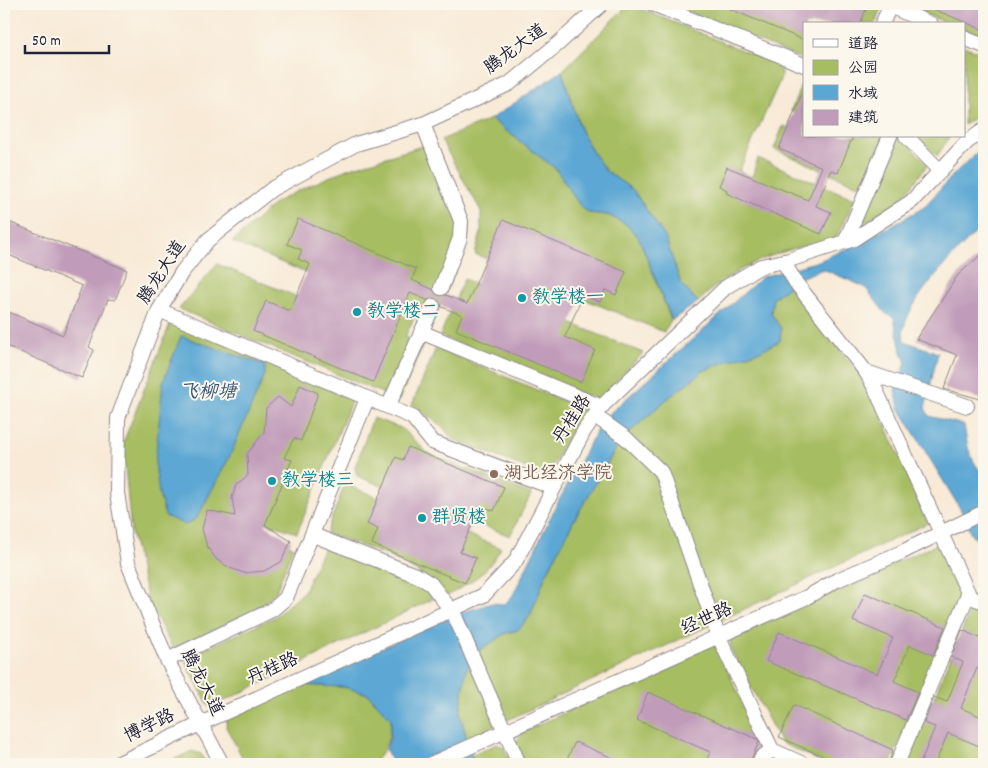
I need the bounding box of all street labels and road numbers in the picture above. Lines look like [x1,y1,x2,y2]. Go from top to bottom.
street label: 腾龙大道 [480,19,552,81]
street label: 腾龙大道 [133,236,193,310]
street label: 丹桂路 [548,391,598,449]
street label: 经世路 [677,598,737,642]
street label: 腾龙大道 [174,645,228,721]
street label: 丹桂路 [243,648,303,692]
street label: 博学路 [120,704,180,750]

